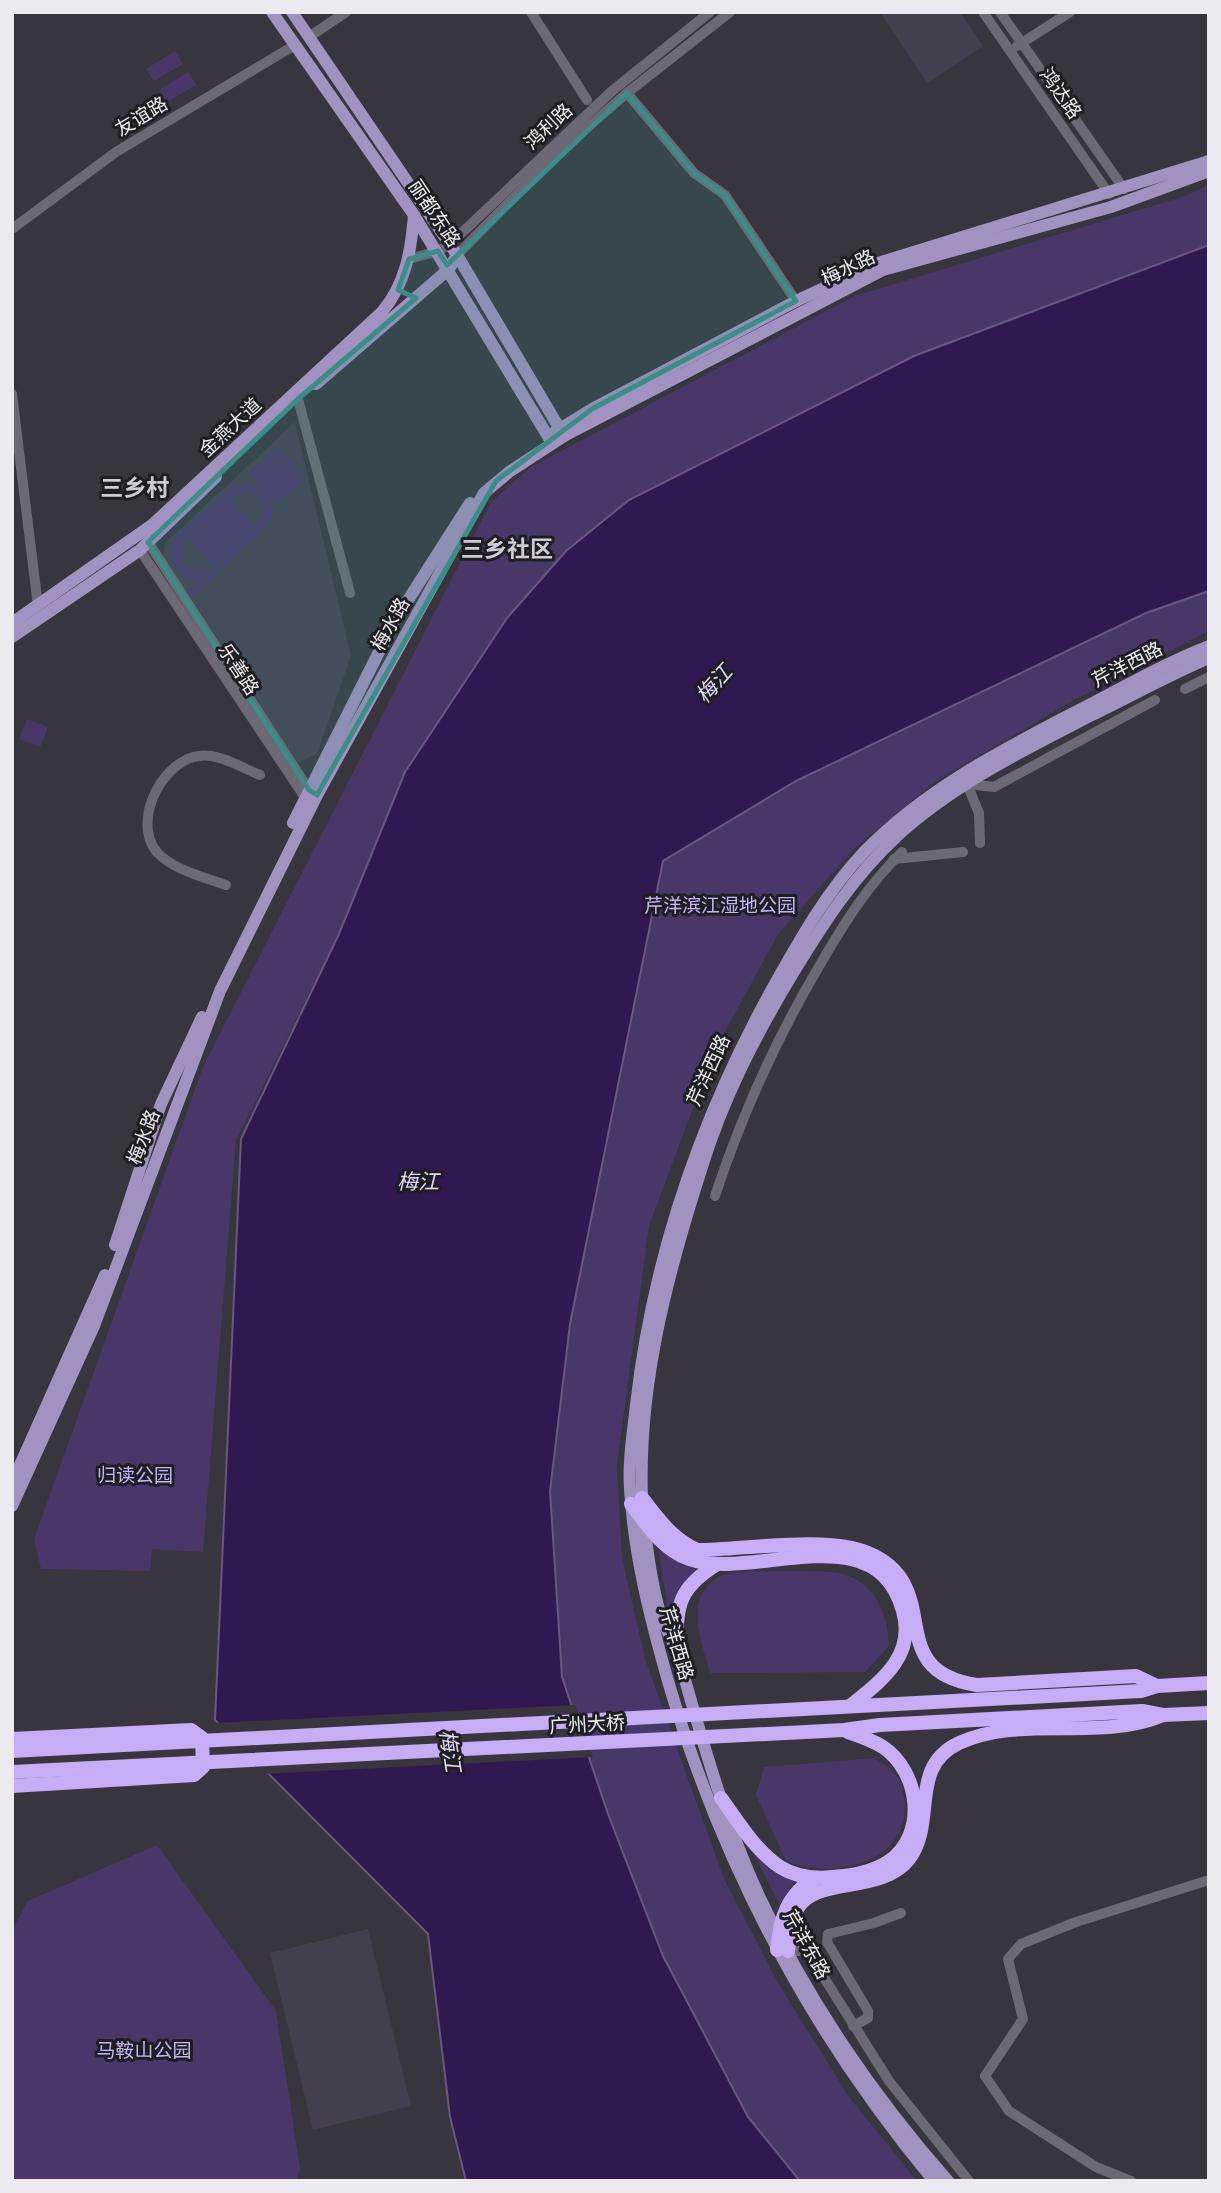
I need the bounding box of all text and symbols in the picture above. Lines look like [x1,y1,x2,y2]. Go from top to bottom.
street label: 鸿达路 [1033,61,1090,124]
street label: 友谊路 [109,88,173,143]
street label: 鸿利路 [517,96,578,156]
street label: 丽都东路 [402,173,469,252]
street label: 梅水路 [816,241,880,292]
street label: 金燕大道 [192,390,267,463]
district label: 三乡村 [101,470,170,505]
district label: 三乡社区 [461,531,553,566]
street label: 梅水路 [363,592,416,656]
street label: 芹洋西路 [1086,633,1167,694]
street label: 乐善路 [212,637,267,701]
water label: 梅江 [687,656,741,710]
park label: 芹洋滨江湿地公园 [644,890,796,919]
street label: 芹洋西路 [678,1029,737,1110]
street label: 梅水路 [119,1105,166,1169]
water label: 梅江 [397,1165,441,1197]
park label: 归读公园 [97,1460,173,1489]
street label: 芹洋西路 [653,1602,702,1683]
street label: 广州大桥 [548,1707,626,1740]
water label: 梅江 [432,1728,470,1776]
street label: 芹洋东路 [776,1903,839,1984]
park label: 马鞍山公园 [96,2035,192,2064]

